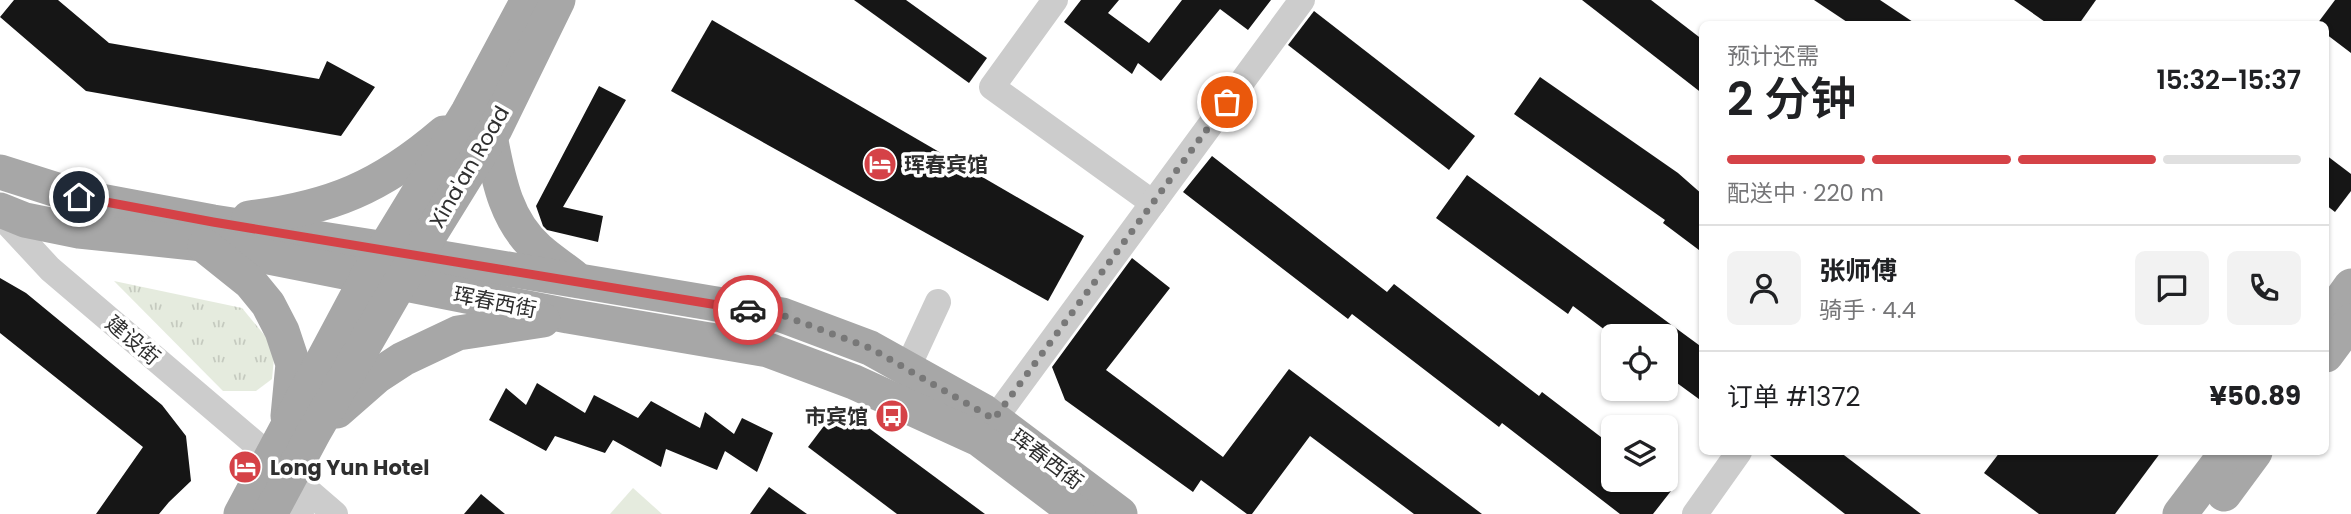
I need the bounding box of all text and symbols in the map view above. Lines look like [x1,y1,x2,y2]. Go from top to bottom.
text: 预计还需 [1727,40,1819,72]
text: 15:32–15:37 [2156,62,2301,98]
text: 2 分钟 [1727,67,1856,131]
pin [1197,72,1257,132]
icon: bag [1208,83,1246,121]
street label: Xina'an Road [422,100,516,234]
hotel icon: 珲春宾馆 [861,145,899,183]
place label: 珲春宾馆 [904,150,988,179]
pin [49,167,109,227]
text: 配送中 · 220 m [1727,177,1884,209]
icon: home [60,178,98,216]
button: person [1727,251,1801,325]
button: chat [2135,251,2209,325]
button: phone [2227,251,2301,325]
text: 张师傅 [1819,253,1897,289]
courier [713,275,783,345]
street label: 珲春西街 [451,280,539,324]
icon: car [729,291,767,329]
text: 骑手 · 4.4 [1819,294,1916,326]
street label: 建设街 [100,309,166,371]
map controls [1601,324,1678,492]
button: locate [1601,324,1678,401]
text: ¥50.89 [2210,378,2301,414]
text: 订单 #1372 [1727,379,1861,415]
bus stop icon: 市宾馆 [873,397,911,435]
place label: 市宾馆 [805,402,868,431]
button: layers [1601,415,1678,492]
street label: 珲春西街 [1005,422,1089,496]
hotel icon: Long Yun Hotel [226,448,264,486]
place label: Long Yun Hotel [270,453,430,482]

